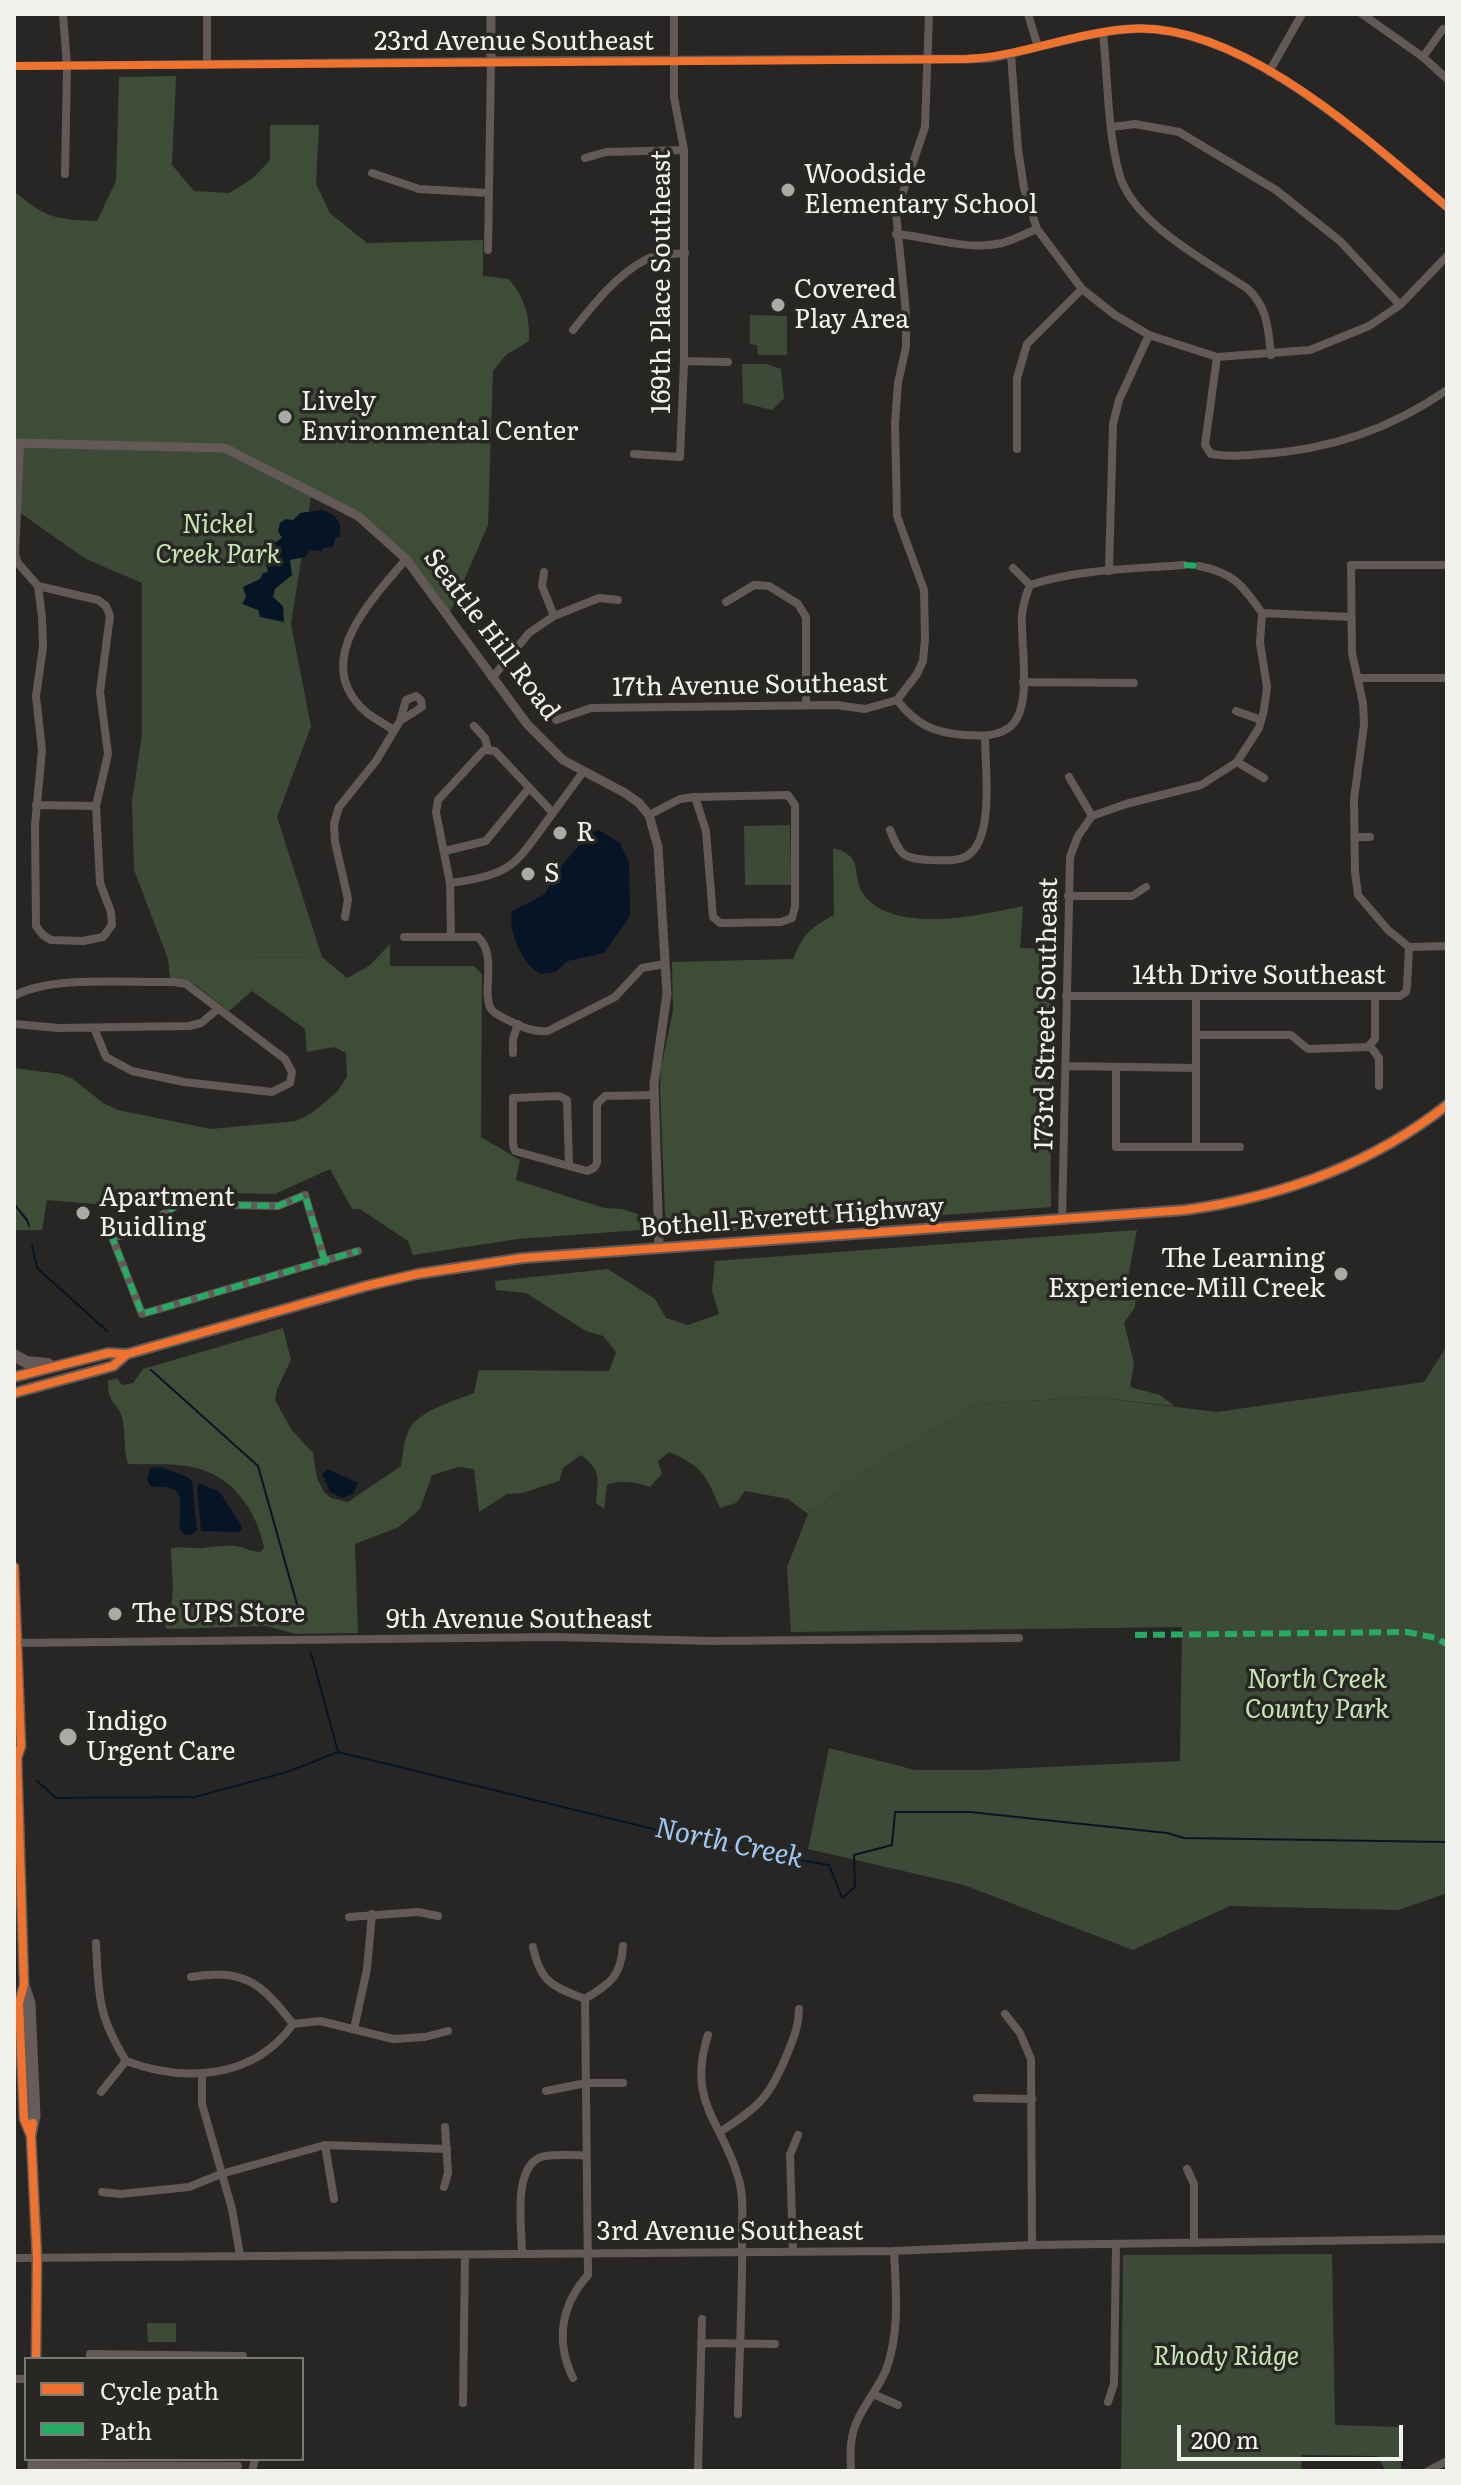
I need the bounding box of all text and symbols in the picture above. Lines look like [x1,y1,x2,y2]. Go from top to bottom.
street label: 23rd Avenue Southeast [374,26,654,58]
street label: 169th Place Southeast [646,150,678,414]
place label: Woodside Elementary School [804,159,1038,220]
marker: Woodside Elementary School [779,181,797,199]
place label: Covered Play Area [794,274,909,336]
marker: Covered Play Area [769,296,787,314]
place label: Lively Environmental Center [301,386,578,448]
marker: Lively Environmental Center [276,408,294,426]
park label: Nickel Creek Park [155,509,281,570]
street label: Seattle Hill Road [416,543,566,727]
street label: 17th Avenue Southeast [612,668,888,704]
place label: R [576,817,595,849]
marker: R [551,824,569,842]
place label: S [544,858,560,890]
marker: S [519,865,537,883]
street label: 173rd Street Southeast [1029,877,1065,1151]
street label: 14th Drive Southeast [1132,960,1386,992]
place label: Apartment Buidling [99,1182,235,1244]
street label: Bothell-Everett Highway [639,1192,945,1244]
marker: Apartment Buidling [74,1204,92,1222]
place label: The Learning Experience-Mill Creek [1048,1243,1325,1304]
marker: The Learning Experience-Mill Creek [1332,1265,1350,1283]
place label: The UPS Store [131,1598,305,1630]
street label: 9th Avenue Southeast [386,1604,652,1636]
marker: The UPS Store [106,1605,124,1623]
park label: North Creek County Park [1245,1664,1389,1726]
place label: Indigo Urgent Care [86,1706,235,1768]
marker: Indigo Urgent Care [57,1726,79,1748]
water label: North Creek [652,1812,806,1876]
street label: 3rd Avenue Southeast [597,2216,863,2248]
park label: Rhody Ridge [1153,2341,1299,2373]
legend [24,2357,304,2461]
text: Cycle path [100,2372,219,2407]
scale bar [1181,2409,1407,2459]
text: Path [100,2412,152,2447]
text: 200 m [1191,2421,1259,2456]

